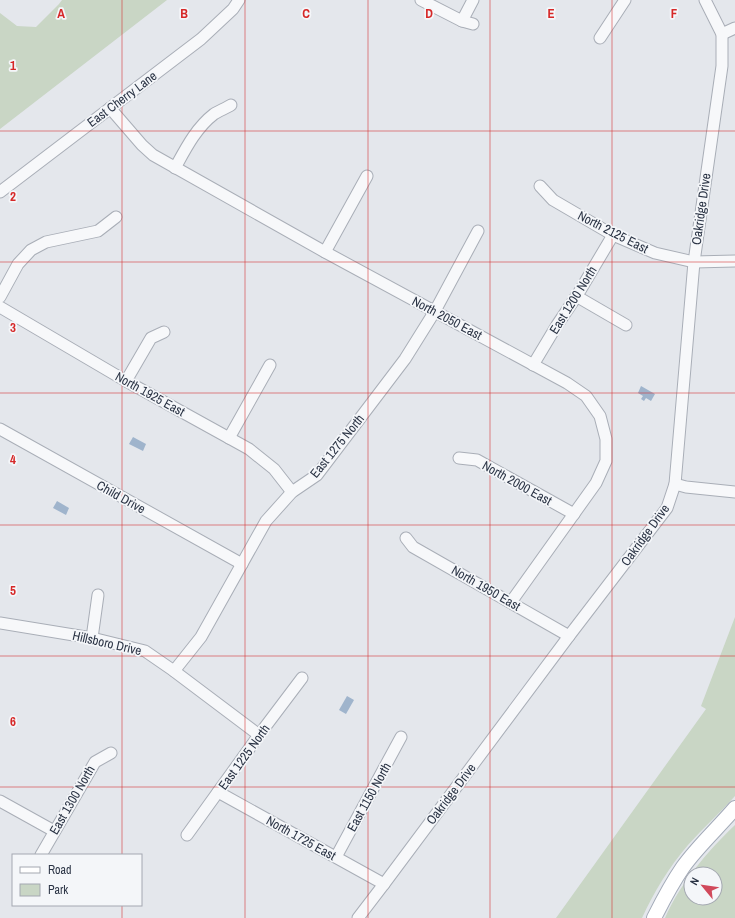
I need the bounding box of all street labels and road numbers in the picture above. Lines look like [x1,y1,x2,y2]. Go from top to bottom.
street label: East Cherry Lane [84,67,160,131]
street label: Oakridge Drive [688,172,714,246]
street label: North 2125 East [575,207,651,257]
street label: East 1200 North [545,263,601,337]
street label: North 2050 East [409,292,485,344]
street label: North 1925 East [112,368,188,420]
street label: East 1275 North [306,411,368,481]
street label: North 2000 East [479,457,555,509]
street label: Child Drive [94,477,148,517]
street label: Oakridge Drive [617,501,673,569]
street label: North 1950 East [448,561,524,615]
street label: Hillsboro Drive [71,627,143,659]
street label: East 1225 North [214,721,274,793]
street label: East 1150 North [343,759,395,834]
street label: Oakridge Drive [422,760,480,828]
street label: East 1300 North [45,762,99,838]
street label: North 1725 East [263,812,339,864]

